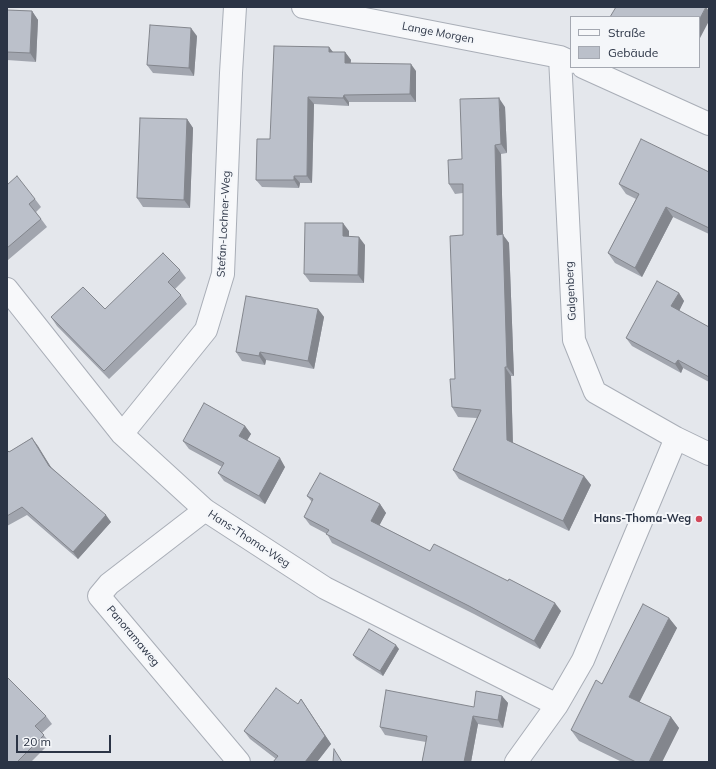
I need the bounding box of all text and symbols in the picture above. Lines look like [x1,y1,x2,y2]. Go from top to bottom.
legend [570,16,700,68]
street label: Lange Morgen [401,20,475,46]
text: Straße [608,25,645,40]
text: Gebäude [608,45,658,60]
street label: Stefan-Lochner-Weg [215,170,233,278]
street label: Galgenberg [563,261,579,321]
street label: Hans-Thoma-Weg [206,508,292,570]
place label: Hans-Thoma-Weg [594,512,691,526]
marker: Hans-Thoma-Weg [694,514,704,524]
street label: Panoramaweg [104,603,162,669]
scale bar [18,727,113,753]
text: 20 m [23,734,51,749]

